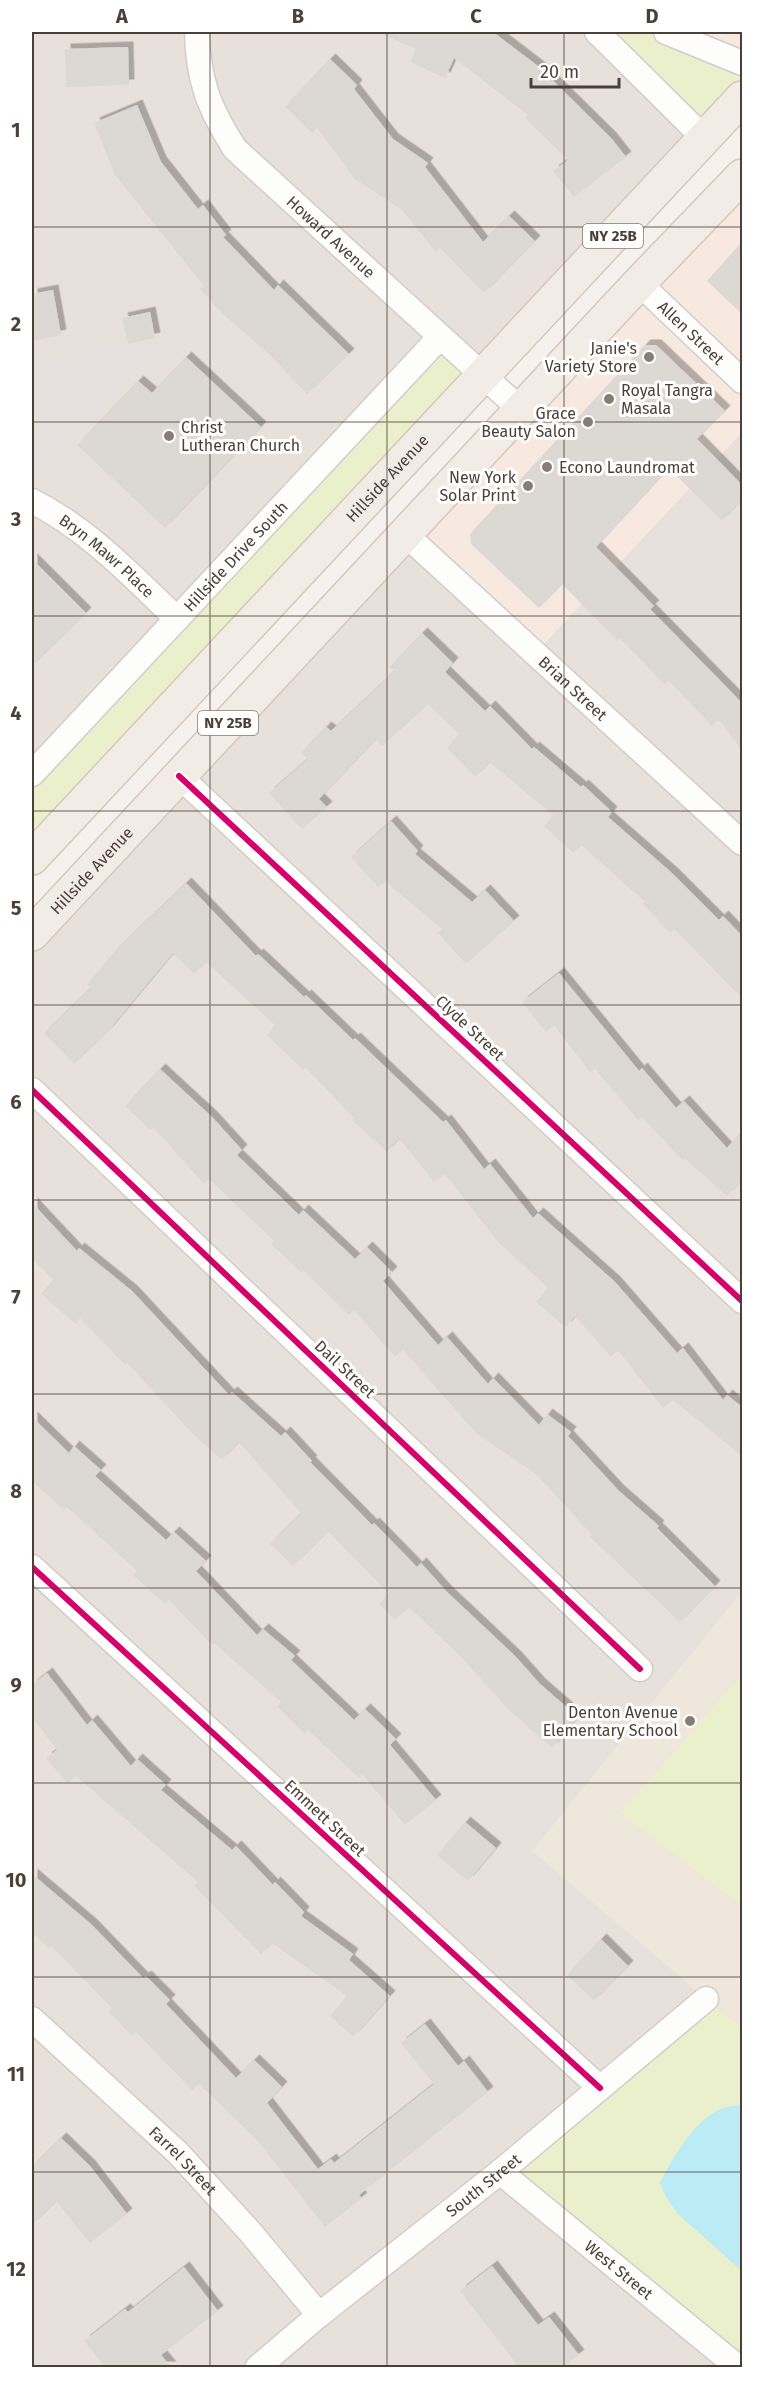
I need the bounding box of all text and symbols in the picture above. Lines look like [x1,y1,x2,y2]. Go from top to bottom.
text: A [115,4,129,28]
text: B [292,4,304,28]
text: C [470,4,482,28]
text: D [645,4,659,28]
scale bar [531,51,620,89]
text: 20 m [540,61,579,83]
text: 1 [11,118,21,142]
street label: Howard Avenue [283,192,379,282]
road number: NY 25B [583,224,643,248]
street label: Allen Street [654,297,728,369]
text: 2 [11,312,21,336]
place label: Janie's Variety Store [545,339,637,376]
marker: Janie's Variety Store [642,350,656,364]
place label: Royal Tangra Masala [621,381,713,418]
marker: Royal Tangra Masala [602,392,616,406]
place label: Grace Beauty Salon [481,404,576,441]
marker: Grace Beauty Salon [581,415,595,429]
place label: Christ Lutheran Church [181,418,300,455]
marker: Christ Lutheran Church [162,429,176,443]
street label: Hillside Avenue [342,430,432,526]
place label: Econo Laundromat [559,458,695,477]
marker: Econo Laundromat [540,460,554,474]
place label: New York Solar Print [439,468,517,505]
marker: New York Solar Print [521,479,535,493]
street label: Hillside Drive South [179,497,291,615]
text: 3 [10,507,21,531]
street label: Bryn Mawr Place [56,510,158,601]
street label: Brian Street [535,652,611,724]
text: 4 [10,701,22,725]
road number: NY 25B [198,711,258,735]
street label: Hillside Avenue [46,823,137,918]
text: 5 [11,896,22,920]
street label: Clyde Street [432,991,508,1065]
text: 6 [10,1090,22,1114]
text: 7 [11,1285,21,1309]
street label: Dail Street [311,1336,379,1402]
text: 8 [10,1479,22,1503]
text: 9 [10,1673,22,1697]
place label: Denton Avenue Elementary School [543,1703,678,1740]
marker: Denton Avenue Elementary School [683,1714,697,1728]
street label: Emmett Street [281,1776,370,1860]
text: 10 [6,1868,26,1892]
text: 11 [7,2062,25,2086]
street label: Farrel Street [145,2122,221,2199]
street label: South Street [442,2149,525,2221]
street label: West Street [581,2236,657,2303]
text: 12 [6,2257,26,2281]

